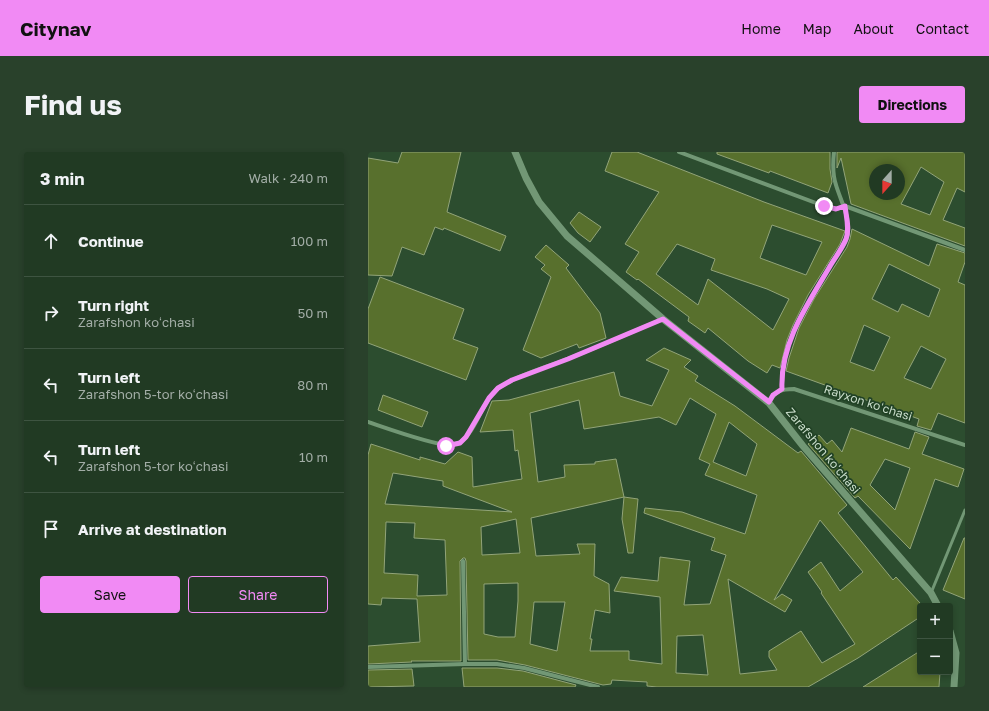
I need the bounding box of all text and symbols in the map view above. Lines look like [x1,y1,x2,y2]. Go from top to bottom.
text: Citynav [20,17,92,40]
text: Home [741,20,781,37]
text: Map [803,20,831,37]
text: About [853,20,894,37]
text: Contact [916,20,969,37]
button: Directions [859,86,965,123]
text: Find us [24,88,122,121]
north arrow [869,164,905,200]
text: 3 min [40,168,84,189]
text: Walk · 240 m [249,170,328,186]
route end [815,197,833,215]
icon: ahead [40,230,62,252]
text: Continue [78,232,144,250]
text: 100 m [291,233,328,249]
text: Turn right [78,296,149,314]
icon: right [40,302,62,324]
text: 50 m [298,305,328,321]
text: Zarafshon koʻchasi [78,314,195,330]
text: Turn left [78,368,140,386]
icon: left [40,374,62,396]
text: 80 m [297,377,328,393]
street label: Rayxon koʻchasi [822,381,914,424]
text: Zarafshon 5-tor koʻchasi [78,386,228,402]
street label: Zarafshon koʻchasi [783,405,864,497]
route start [437,437,455,455]
text: Turn left [78,440,140,458]
icon: left [40,446,62,468]
text: 10 m [299,449,328,465]
text: Zarafshon 5-tor koʻchasi [78,458,228,474]
icon: arrive [40,518,62,540]
text: Arrive at destination [78,520,227,538]
button: Save [40,576,180,613]
button: Share [188,576,328,613]
map controls [917,603,953,675]
button: + [917,603,953,639]
button: − [917,639,953,675]

